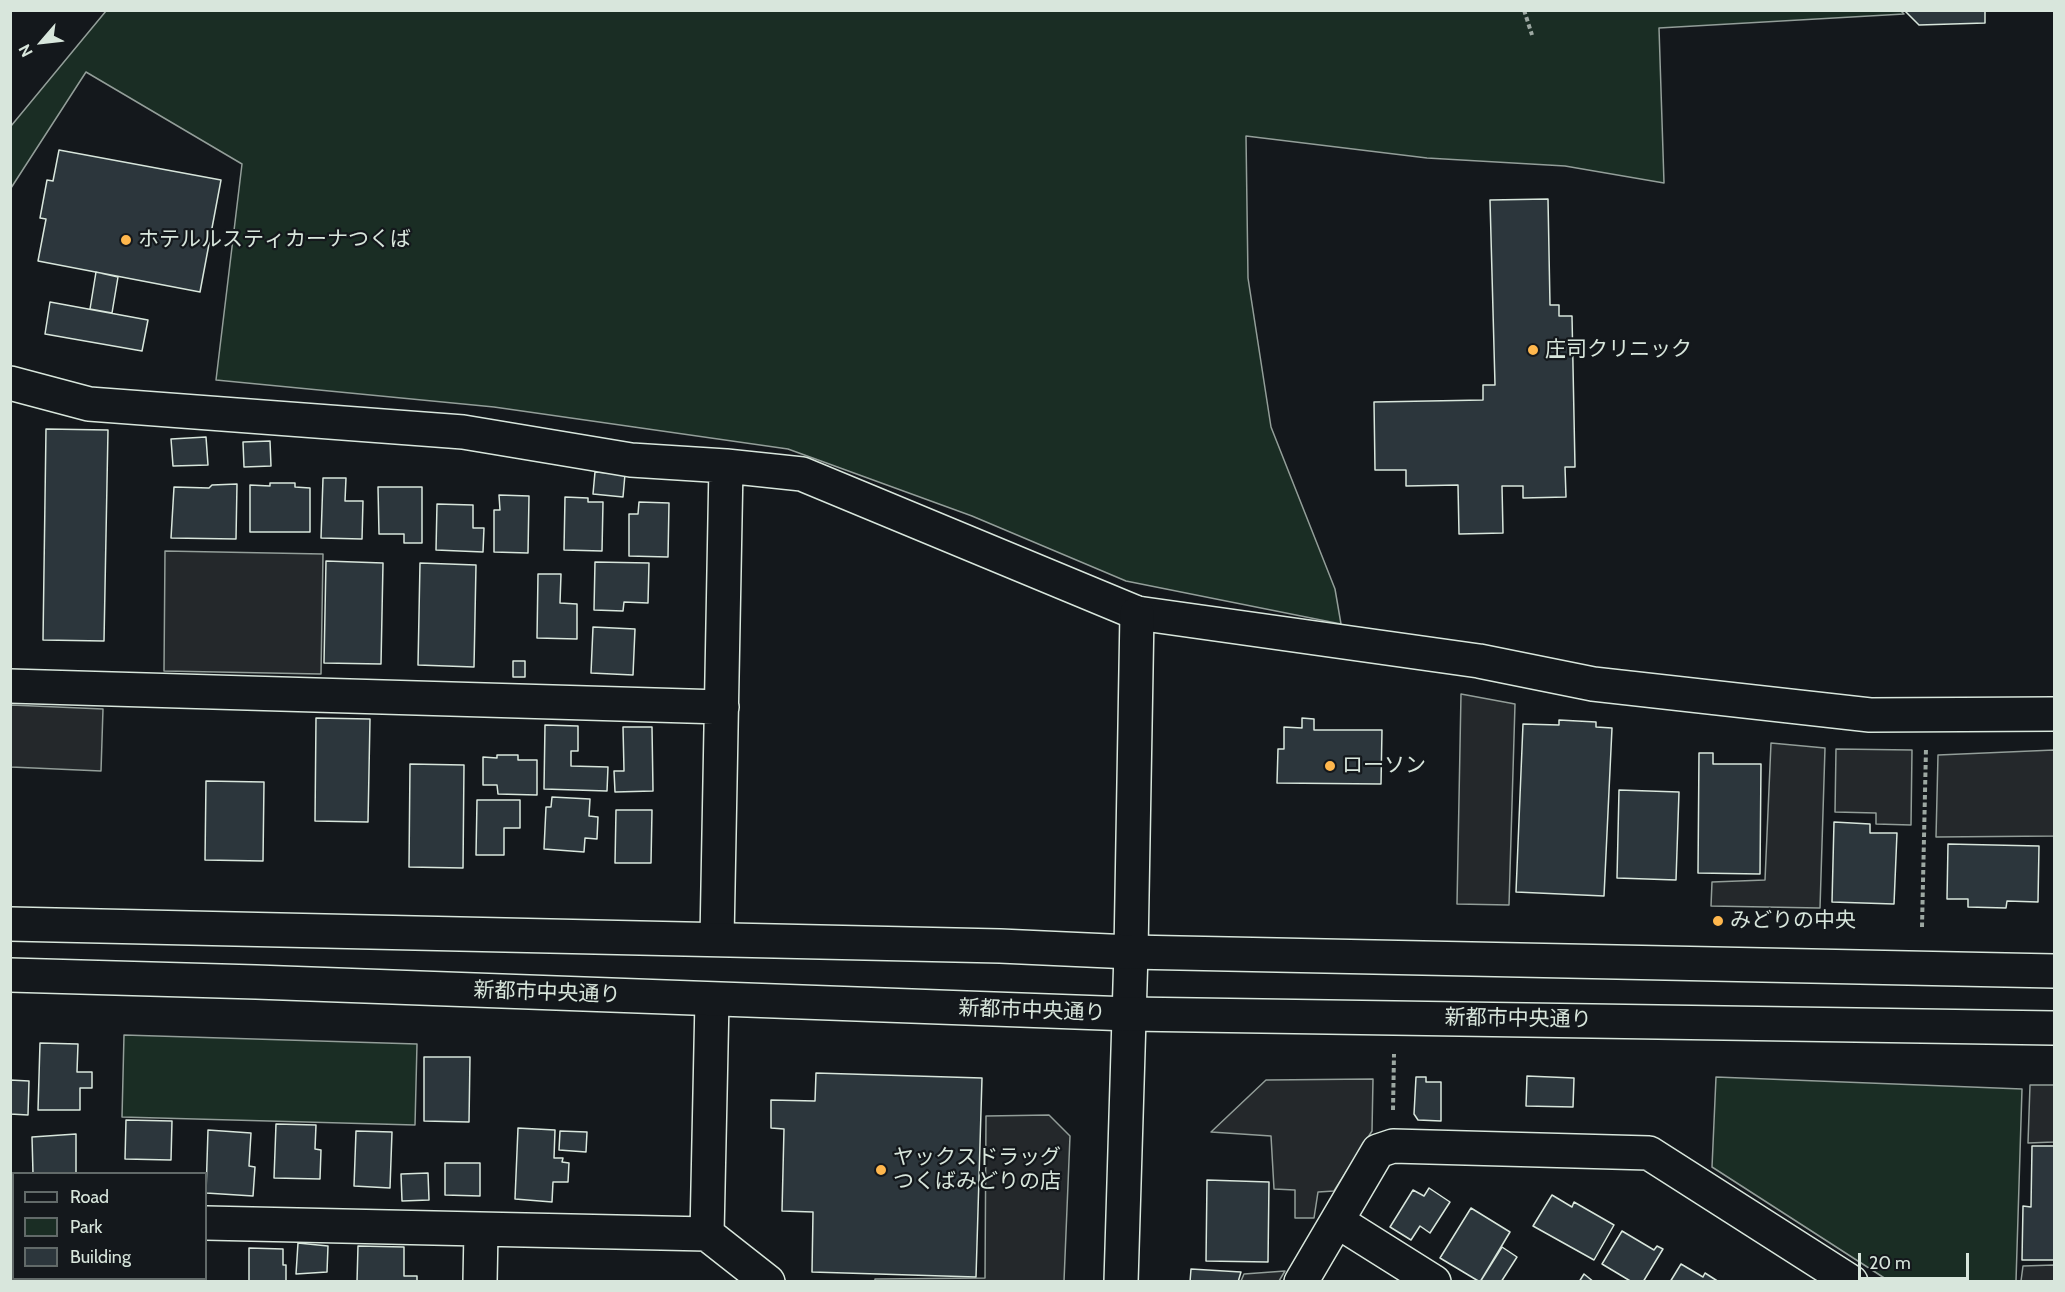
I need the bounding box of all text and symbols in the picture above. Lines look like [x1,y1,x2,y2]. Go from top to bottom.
north arrow [12,12,72,72]
text: N [15,41,37,60]
place label: ホテルルスティカーナつくば [138,227,411,253]
marker: ホテルルスティカーナつくば [119,233,133,247]
place label: 庄司クリニック [1545,337,1692,363]
marker: 庄司クリニック [1526,343,1540,357]
place label: ローソン [1342,753,1426,779]
marker: ローソン [1323,759,1337,773]
place label: みどりの中央 [1730,908,1856,934]
marker: みどりの中央 [1711,914,1725,928]
street label: 新都市中央通り [473,978,621,1008]
street label: 新都市中央通り [958,996,1106,1026]
street label: 新都市中央通り [1444,1005,1592,1033]
place label: ヤックスドラッグ つくばみどりの店 [893,1145,1061,1195]
marker: ヤックスドラッグ つくばみどりの店 [874,1163,888,1177]
legend [12,1172,207,1280]
text: Road [70,1186,109,1208]
text: Park [70,1216,102,1238]
scale bar [1861,1241,1972,1279]
text: Building [70,1246,131,1268]
text: 20 m [1869,1252,1911,1274]

